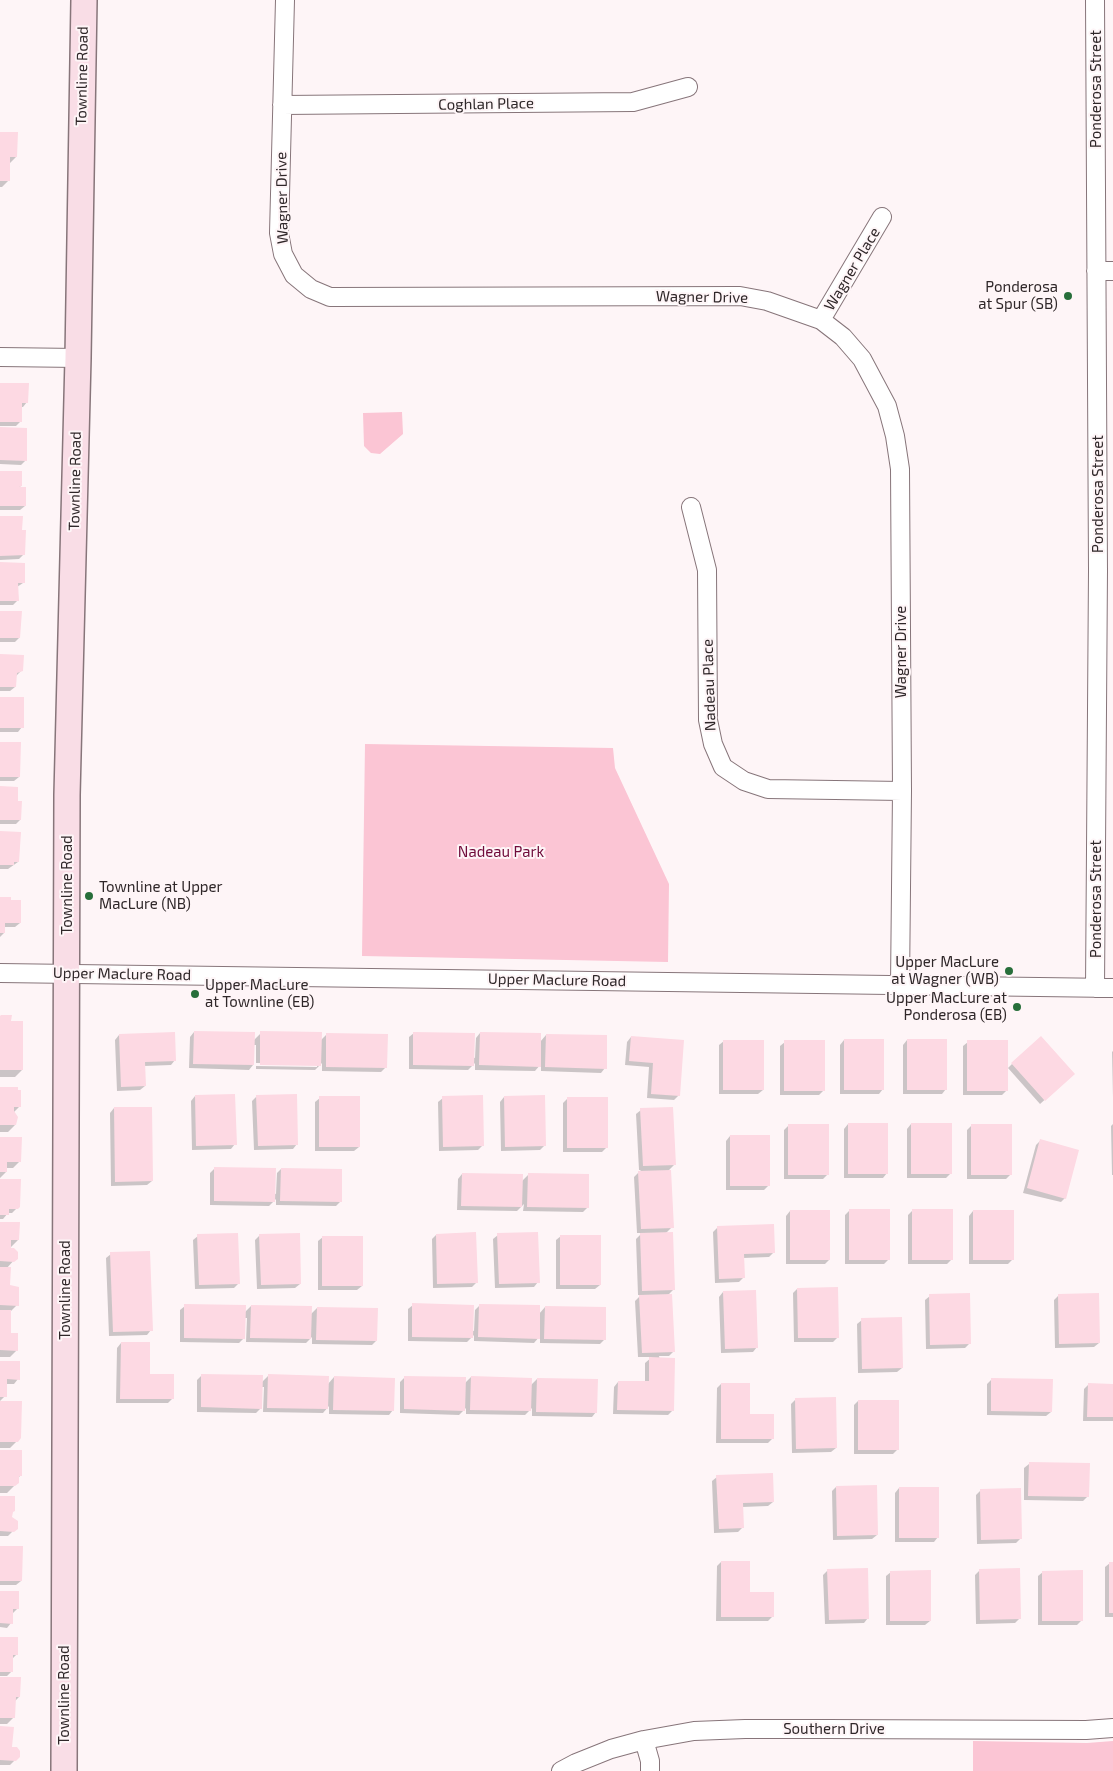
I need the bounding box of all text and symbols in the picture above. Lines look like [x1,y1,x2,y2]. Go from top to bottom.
street label: Townline Road [72,26,92,126]
street label: Ponderosa Street [1087,30,1105,148]
street label: Coghlan Place [438,94,534,114]
street label: Wagner Drive [272,152,292,244]
street label: Wagner Place [820,224,884,314]
place label: Ponderosa at Spur (SB) [978,278,1058,313]
street label: Wagner Drive [656,287,748,307]
marker: Ponderosa at Spur (SB) [1062,290,1074,302]
street label: Townline Road [65,431,85,531]
street label: Ponderosa Street [1089,435,1107,553]
street label: Wagner Drive [892,606,910,698]
street label: Nadeau Place [698,639,720,731]
street label: Townline Road [58,835,76,935]
street label: Ponderosa Street [1087,840,1105,958]
park label: Nadeau Park [458,843,544,861]
place label: Townline at Upper MacLure (NB) [99,878,223,913]
marker: Townline at Upper MacLure (NB) [83,890,95,902]
place label: Upper MacLure at Wagner (WB) [891,953,999,988]
street label: Upper Maclure Road [53,964,191,984]
marker: Upper MacLure at Wagner (WB) [1003,965,1015,977]
street label: Upper Maclure Road [488,970,626,990]
place label: Upper MacLure at Townline (EB) [205,976,314,1011]
marker: Upper MacLure at Townline (EB) [189,988,201,1000]
place label: Upper MacLure at Ponderosa (EB) [886,989,1007,1024]
marker: Upper MacLure at Ponderosa (EB) [1011,1001,1023,1013]
street label: Townline Road [56,1240,74,1340]
street label: Townline Road [55,1645,73,1745]
street label: Southern Drive [783,1720,885,1738]

